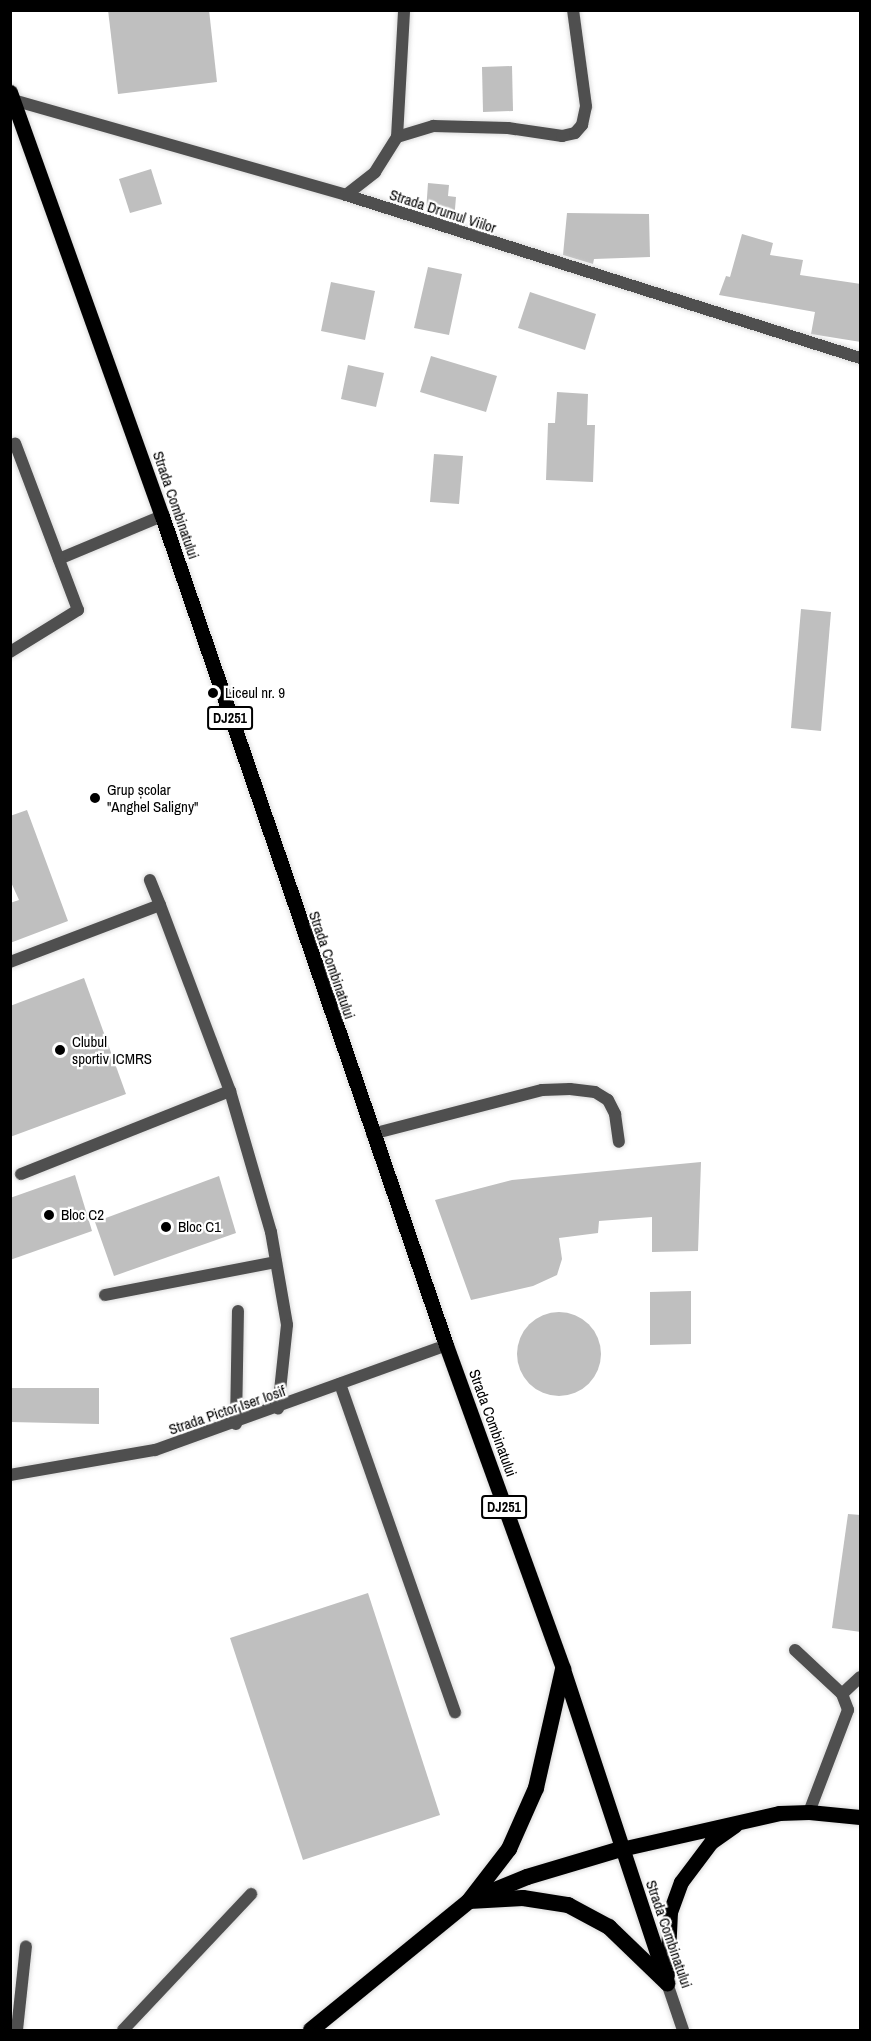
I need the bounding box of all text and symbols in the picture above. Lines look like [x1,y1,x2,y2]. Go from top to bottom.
street label: Strada Drumul Viilor [387,185,499,237]
street label: Strada Combinatului [149,449,203,561]
place label: Liceul nr. 9 [225,684,285,702]
marker: Liceul nr. 9 [206,686,220,700]
road number: DJ251 [206,707,254,729]
place label: Grup școlar "Anghel Saligny" [107,780,198,815]
marker: Grup școlar "Anghel Saligny" [88,791,102,805]
street label: Strada Combinatului [305,909,359,1021]
place label: Clubul sportiv ICMRS [72,1032,152,1067]
marker: Clubul sportiv ICMRS [53,1043,67,1057]
place label: Bloc C2 [61,1206,104,1224]
marker: Bloc C2 [42,1208,56,1222]
place label: Bloc C1 [178,1218,221,1236]
marker: Bloc C1 [159,1220,173,1234]
street label: Strada Combinatului [465,1367,521,1479]
street label: Strada Pictor Iser Iosif [166,1382,288,1438]
road number: DJ251 [480,1496,528,1518]
street label: Strada Combinatului [642,1878,696,1990]

